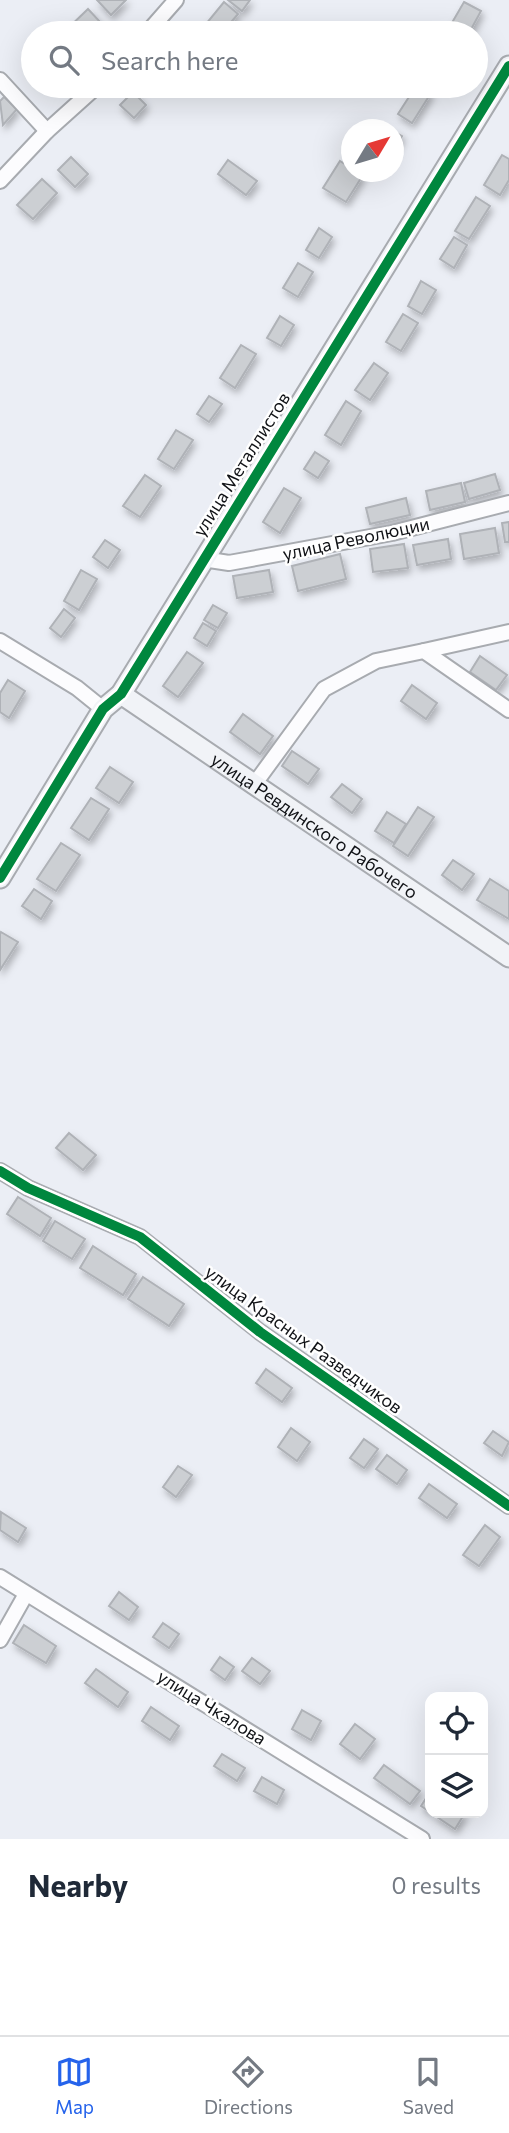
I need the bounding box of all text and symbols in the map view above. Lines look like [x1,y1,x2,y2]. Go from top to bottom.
search box [21,21,488,98]
icon: search [45,41,83,79]
text: Search here [101,44,239,75]
north arrow [341,119,404,182]
street label: улица Металлистов [188,388,294,540]
street label: улица Революции [281,512,431,564]
street label: улица Ревдинского Рабочего [207,748,422,903]
street label: улица Красных Разведчиков [201,1260,407,1418]
street label: улица Чкалова [154,1665,270,1749]
map controls [425,1692,488,1818]
button: locate [425,1692,488,1755]
button: layers [425,1755,488,1818]
text: Nearby [28,1866,128,1903]
text: 0 results [392,1871,481,1899]
tab: Map [55,2053,94,2118]
tab: Directions [204,2053,293,2118]
tab: Saved [403,2053,454,2118]

